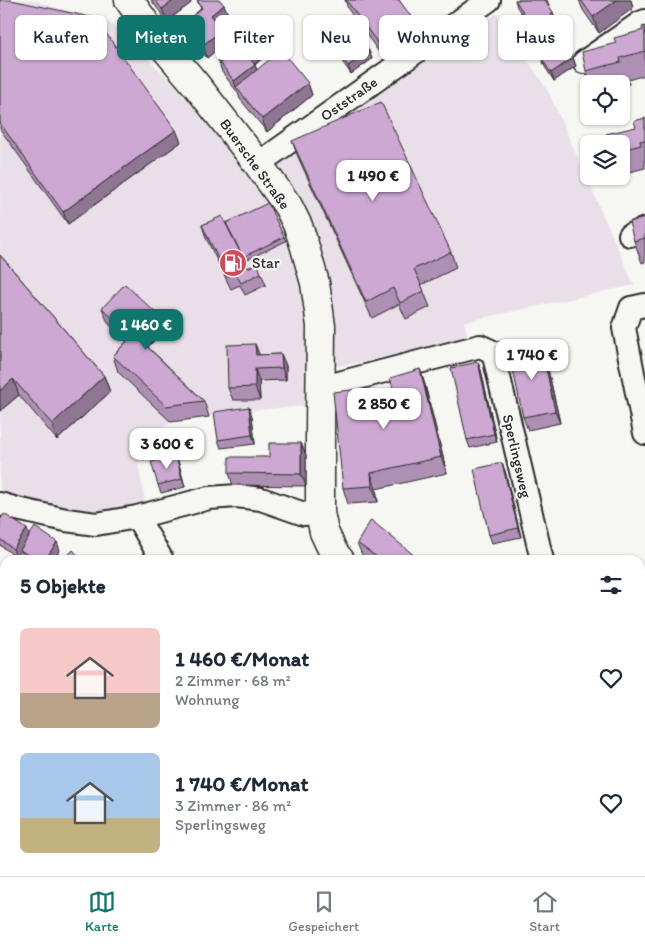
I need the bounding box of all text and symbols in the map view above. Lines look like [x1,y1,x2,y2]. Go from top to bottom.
chip: Kaufen [15,15,107,60]
chip: Mieten [117,15,205,60]
chip: Filter [215,15,293,60]
chip: Neu [303,15,369,60]
chip: Wohnung [379,15,488,60]
chip: Haus [498,15,573,60]
street label: Oststraße [317,73,381,125]
map controls [580,75,630,185]
button: locate [580,75,630,125]
street label: Buersche Straße [216,115,294,213]
button: layers [580,135,630,185]
pin: 1 490 € [327,160,419,202]
text: 1 490 € [347,166,399,185]
fuel station icon: Star [218,248,248,278]
place label: Star [252,254,280,272]
pin: 1 460 € [100,308,192,351]
text: 1 460 € [120,315,172,334]
pin: 1 740 € [486,338,578,381]
text: 1 740 € [506,345,558,364]
pin: 2 850 € [338,388,430,430]
text: 2 850 € [358,394,410,413]
street label: Sperlingsweg [499,412,535,500]
pin: 3 600 € [121,428,213,470]
text: 3 600 € [140,434,194,453]
icon: filters [597,571,625,599]
text: 5 Objekte [20,573,106,598]
text: 1 460 €/Monat [175,646,309,671]
icon: home [60,648,120,708]
icon: heart [597,664,625,692]
text: 2 Zimmer · 68 m² [175,671,291,690]
text: Wohnung [175,690,239,709]
text: 1 740 €/Monat [175,771,308,796]
icon: home [60,773,120,833]
icon: heart [597,789,625,817]
text: 3 Zimmer · 86 m² [175,796,291,815]
text: Sperlingsweg [175,815,266,834]
tab: Karte [85,888,119,935]
tab: Gespeichert [288,888,359,935]
tab: Start [529,888,560,935]

